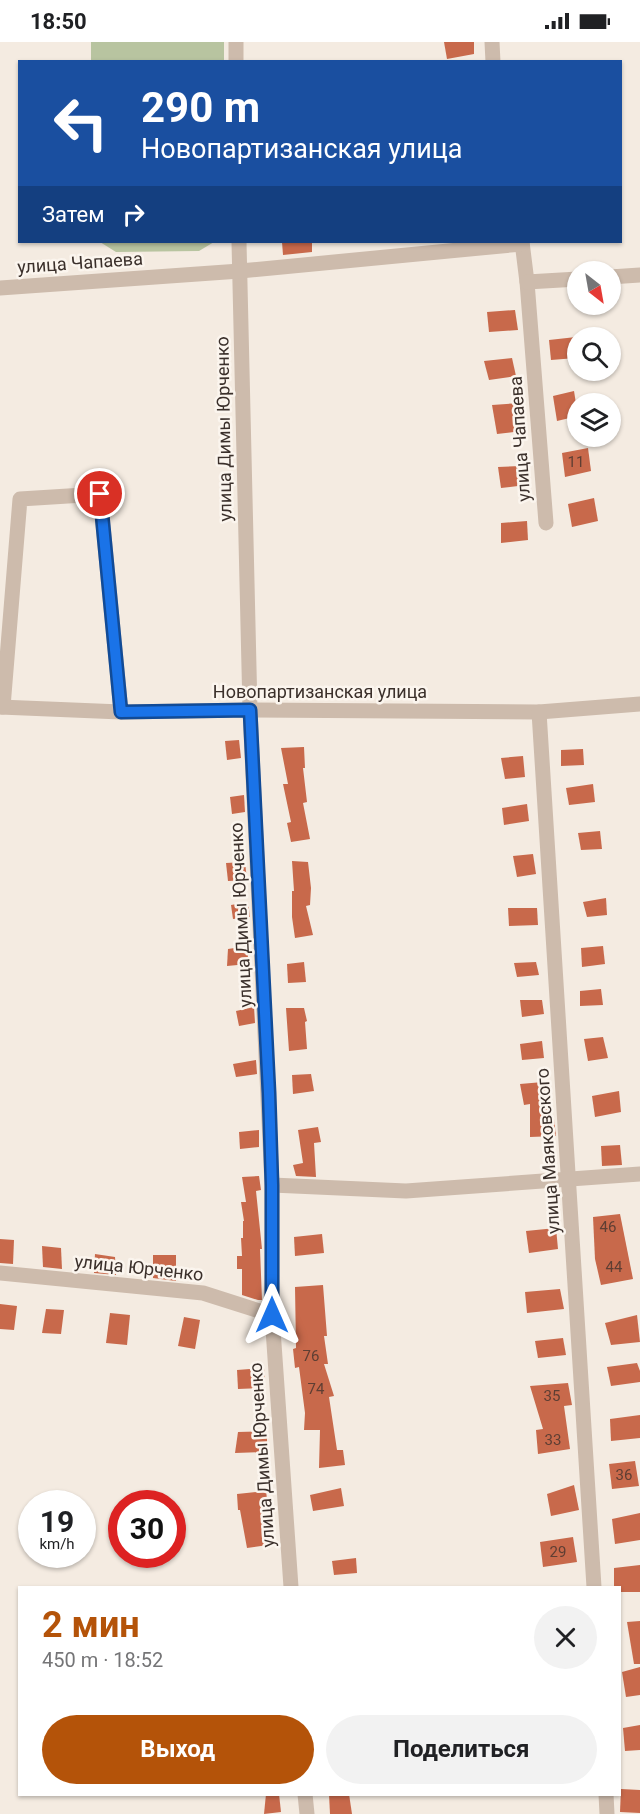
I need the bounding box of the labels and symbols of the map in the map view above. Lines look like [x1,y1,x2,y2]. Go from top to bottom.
street label: улица Чапаева [16,248,143,277]
north arrow [567,261,621,315]
street label: улица Димы Юрченко [211,336,236,522]
street label: улица Чапаева [505,376,534,503]
house number: 11 [568,453,584,471]
pin [74,468,125,519]
street label: Новопартизанская улица [213,681,427,702]
street label: улица Димы Юрченко [225,822,256,1008]
street label: улица Маяковского [531,1067,564,1235]
house number: 46 [600,1218,616,1236]
street label: улица Юрченко [74,1250,205,1285]
house number: 44 [606,1258,623,1276]
position arrow [240,1283,304,1347]
house number: 76 [303,1347,319,1365]
street label: улица Димы Юрченко [245,1362,278,1548]
house number: 74 [308,1380,325,1398]
house number: 35 [544,1387,560,1405]
house number: 33 [545,1431,561,1449]
house number: 36 [616,1466,632,1484]
speed limit sign: 30 [108,1490,186,1568]
house number: 29 [550,1543,566,1561]

